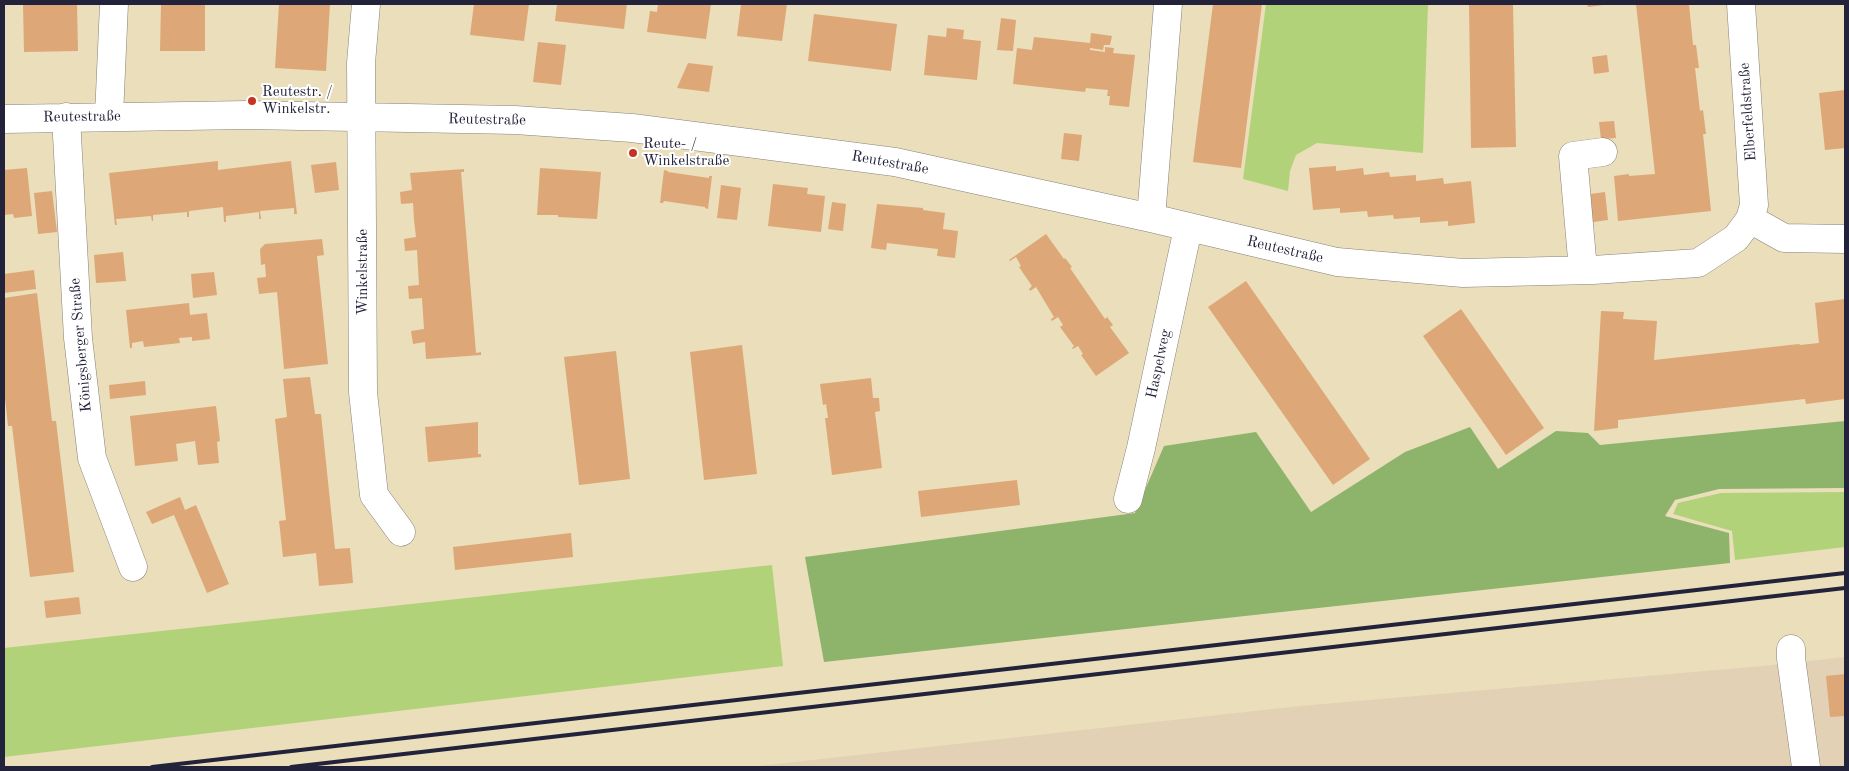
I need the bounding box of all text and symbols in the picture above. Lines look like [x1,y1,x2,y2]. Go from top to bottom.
street label: Elberfeldstraße [1736,62,1760,162]
place label: Reutestr. / Winkelstr. [262,83,333,118]
marker: Reutestr. / Winkelstr. [246,95,258,107]
street label: Reutestraße [43,107,121,127]
street label: Reutestraße [448,110,526,130]
place label: Reute- / Winkelstraße [643,135,729,170]
marker: Reute- / Winkelstraße [627,147,639,159]
street label: Reutestraße [850,147,930,179]
street label: Winkelstraße [354,229,372,315]
street label: Reutestraße [1245,232,1325,268]
street label: Königsberger Straße [66,277,96,413]
street label: Haspelweg [1143,328,1175,400]

